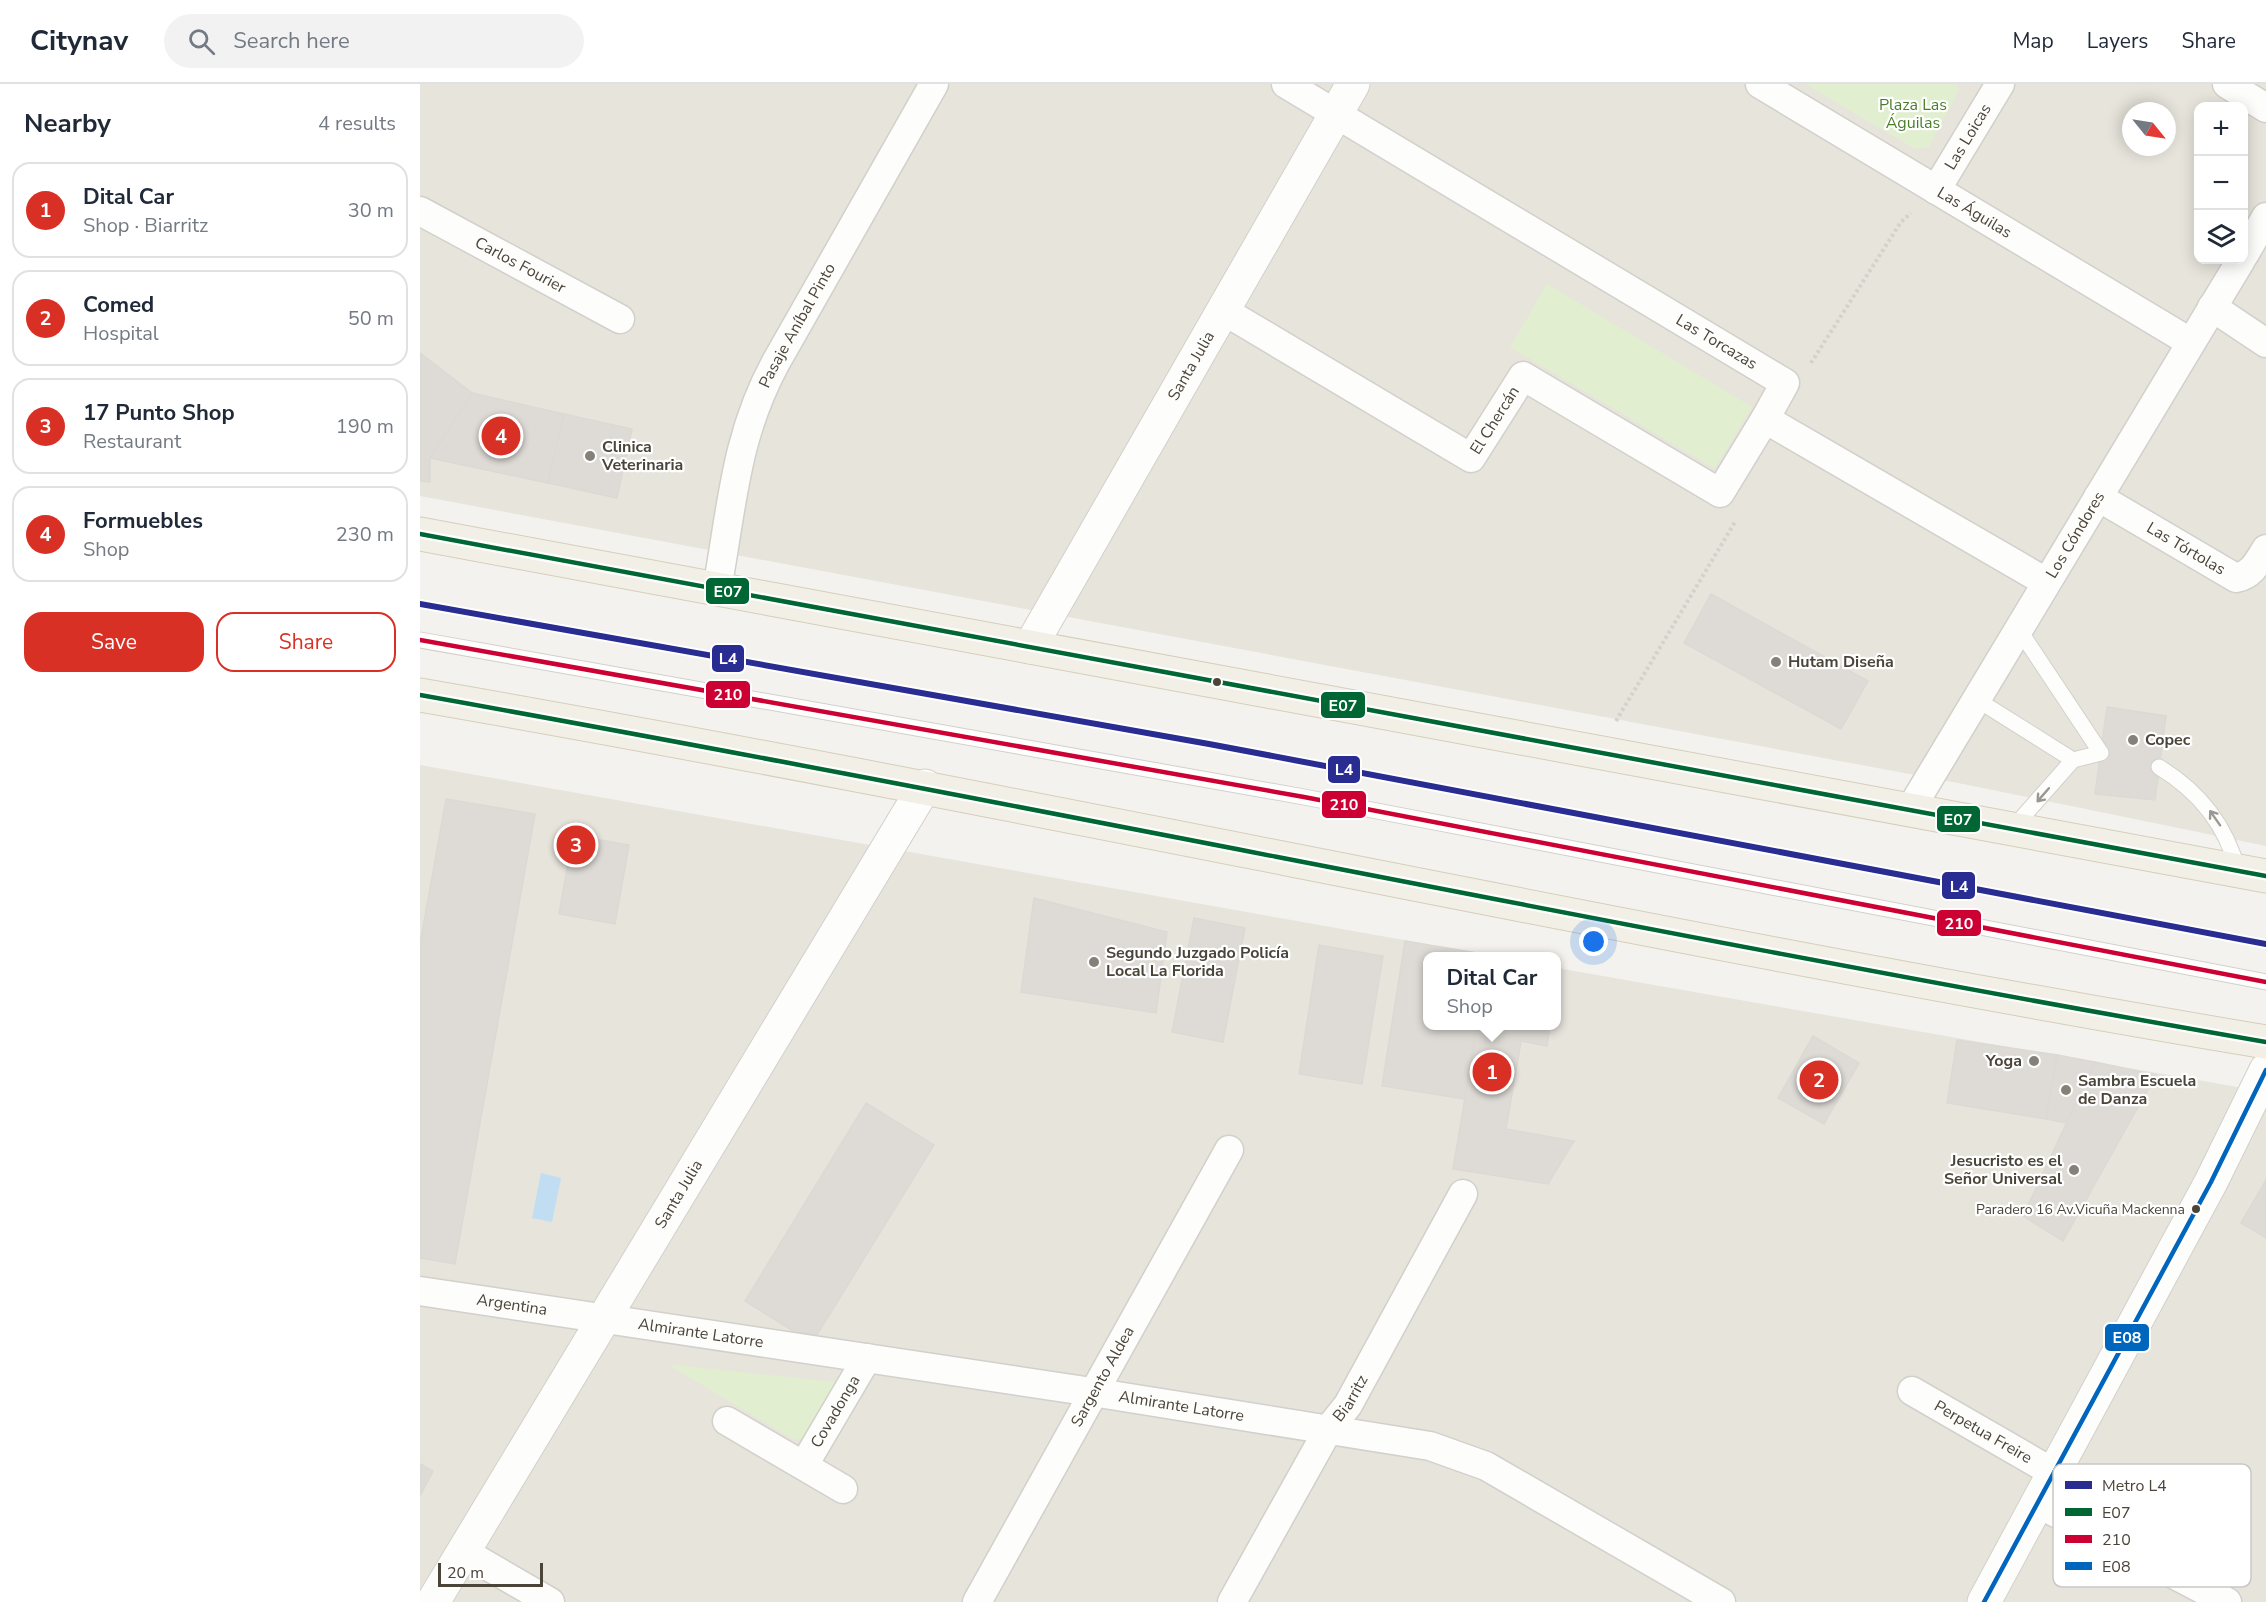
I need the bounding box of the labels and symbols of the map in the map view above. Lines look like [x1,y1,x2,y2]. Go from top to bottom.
park label: Plaza Las Águilas [1879,94,1947,134]
street label: Las Loicas [1940,100,1997,174]
north arrow [2122,102,2176,156]
street label: Las Águilas [1933,182,2016,244]
street label: Carlos Fourier [471,232,570,299]
street label: Pasaje Aníbal Pinto [754,259,841,391]
street label: Las Torcazas [1672,309,1761,375]
street label: Santa Julia [1163,327,1220,405]
street label: El Chercán [1465,382,1525,459]
pin: 4 [482,414,520,458]
place label: Clinica Veterinaria [601,436,683,476]
marker: Clinica Veterinaria [583,449,597,463]
street label: Los Cóndores [2041,487,2110,582]
street label: Las Tórtolas [2143,517,2229,580]
line badge: E07 [705,577,750,605]
text: E07 [714,581,742,603]
line badge: L4 [711,644,745,673]
text: L4 [719,648,738,670]
place label: Hutam Diseña [1788,651,1894,673]
marker: Hutam Diseña [1769,655,1783,669]
unlabelled marker [1211,676,1223,688]
line badge: 210 [705,680,751,709]
text: 210 [714,684,742,706]
line badge: E07 [1320,691,1366,719]
text: E07 [1329,695,1357,717]
place label: Copec [2145,729,2191,751]
marker: Copec [2126,733,2140,747]
line badge: L4 [1327,755,1361,784]
text: L4 [1335,759,1354,781]
one-way arrow [2037,787,2050,803]
line badge: 210 [1321,790,1367,819]
text: 210 [1330,794,1358,816]
line badge: E07 [1936,805,1981,833]
text: E07 [1944,809,1972,831]
one-way arrow [2209,810,2221,826]
pin: 3 [556,822,596,867]
line badge: L4 [1941,871,1976,900]
text: L4 [1950,876,1969,898]
line badge: 210 [1936,909,1982,937]
text: 210 [1945,913,1973,935]
your location [1579,927,1608,956]
place label: Segundo Juzgado Policía Local La Florida [1106,942,1289,982]
marker: Segundo Juzgado Policía Local La Florida [1087,955,1101,969]
pin: 1 [1472,1050,1512,1094]
place label: Yoga [1985,1050,2022,1072]
marker: Yoga [2027,1054,2041,1068]
pin: 2 [1800,1058,1838,1102]
place label: Sambra Escuela de Danza [2078,1070,2196,1110]
marker: Sambra Escuela de Danza [2059,1083,2073,1097]
place label: Jesucristo es el Señor Universal [1944,1150,2062,1190]
street label: Santa Julia [650,1156,708,1233]
marker: Jesucristo es el Señor Universal [2067,1163,2081,1177]
place label: Paradero 16 Av.Vicuña Mackenna [1976,1200,2185,1219]
marker: Paradero 16 Av.Vicuña Mackenna [2190,1203,2202,1215]
street label: Argentina [475,1289,549,1321]
street label: Almirante Latorre [637,1313,765,1354]
street label: Sargento Aldea [1066,1322,1140,1431]
line badge: E08 [2104,1323,2150,1352]
text: E08 [2113,1327,2141,1349]
street label: Covadonga [805,1371,865,1452]
street label: Biarritz [1328,1371,1373,1426]
street label: Almirante Latorre [1117,1385,1246,1427]
street label: Perpetua Freire [1930,1395,2036,1469]
legend [2053,1464,2251,1587]
text: Metro L4 [2102,1475,2167,1497]
text: E07 [2102,1502,2131,1524]
text: 210 [2102,1529,2131,1551]
text: E08 [2102,1556,2131,1578]
scale bar [438,1560,543,1588]

